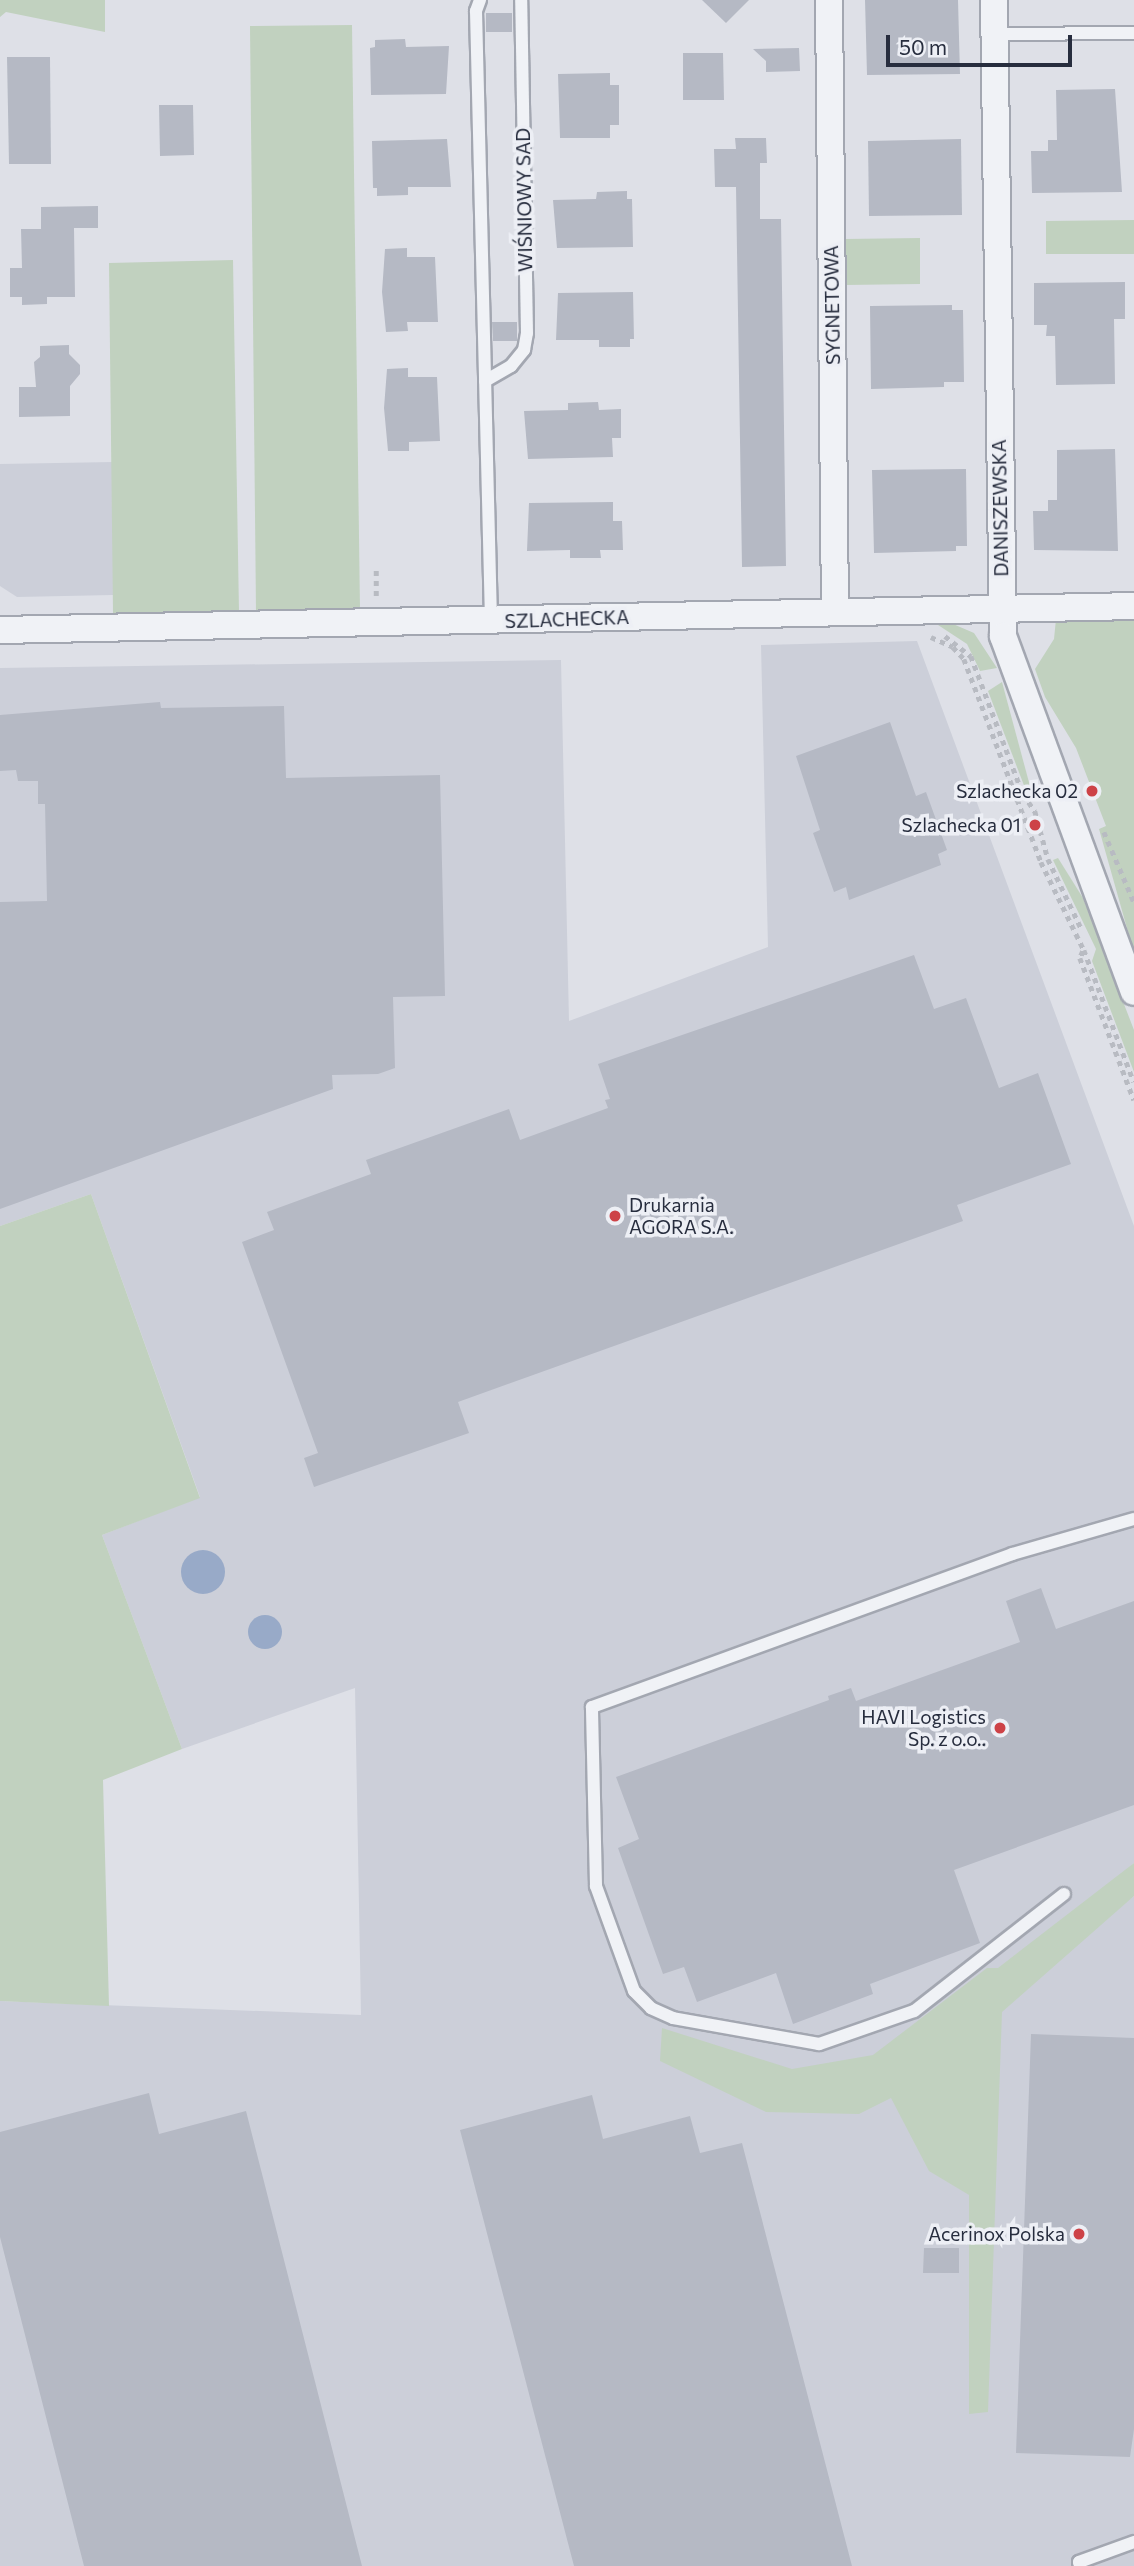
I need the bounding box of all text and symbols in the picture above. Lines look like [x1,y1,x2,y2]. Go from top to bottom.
scale bar [889,21,1074,65]
text: 50 m [899,34,947,59]
street label: WIŚNIOWY SAD [511,128,537,272]
street label: SYGNETOWA [820,245,844,365]
street label: DANISZEWSKA [987,439,1013,577]
street label: SZLACHECKA [504,605,630,633]
place label: Szlachecka 02 [956,780,1078,802]
marker: Szlachecka 02 [1084,783,1100,799]
place label: Szlachecka 01 [902,814,1021,836]
marker: Szlachecka 01 [1027,817,1043,833]
place label: Drukarnia AGORA S.A. [629,1194,734,1238]
marker: Drukarnia AGORA S.A. [607,1208,623,1224]
place label: HAVI Logistics Sp. z o.o.. [861,1706,986,1750]
marker: HAVI Logistics Sp. z o.o.. [992,1720,1008,1736]
place label: Acerinox Polska [928,2223,1065,2245]
marker: Acerinox Polska [1071,2226,1087,2242]

